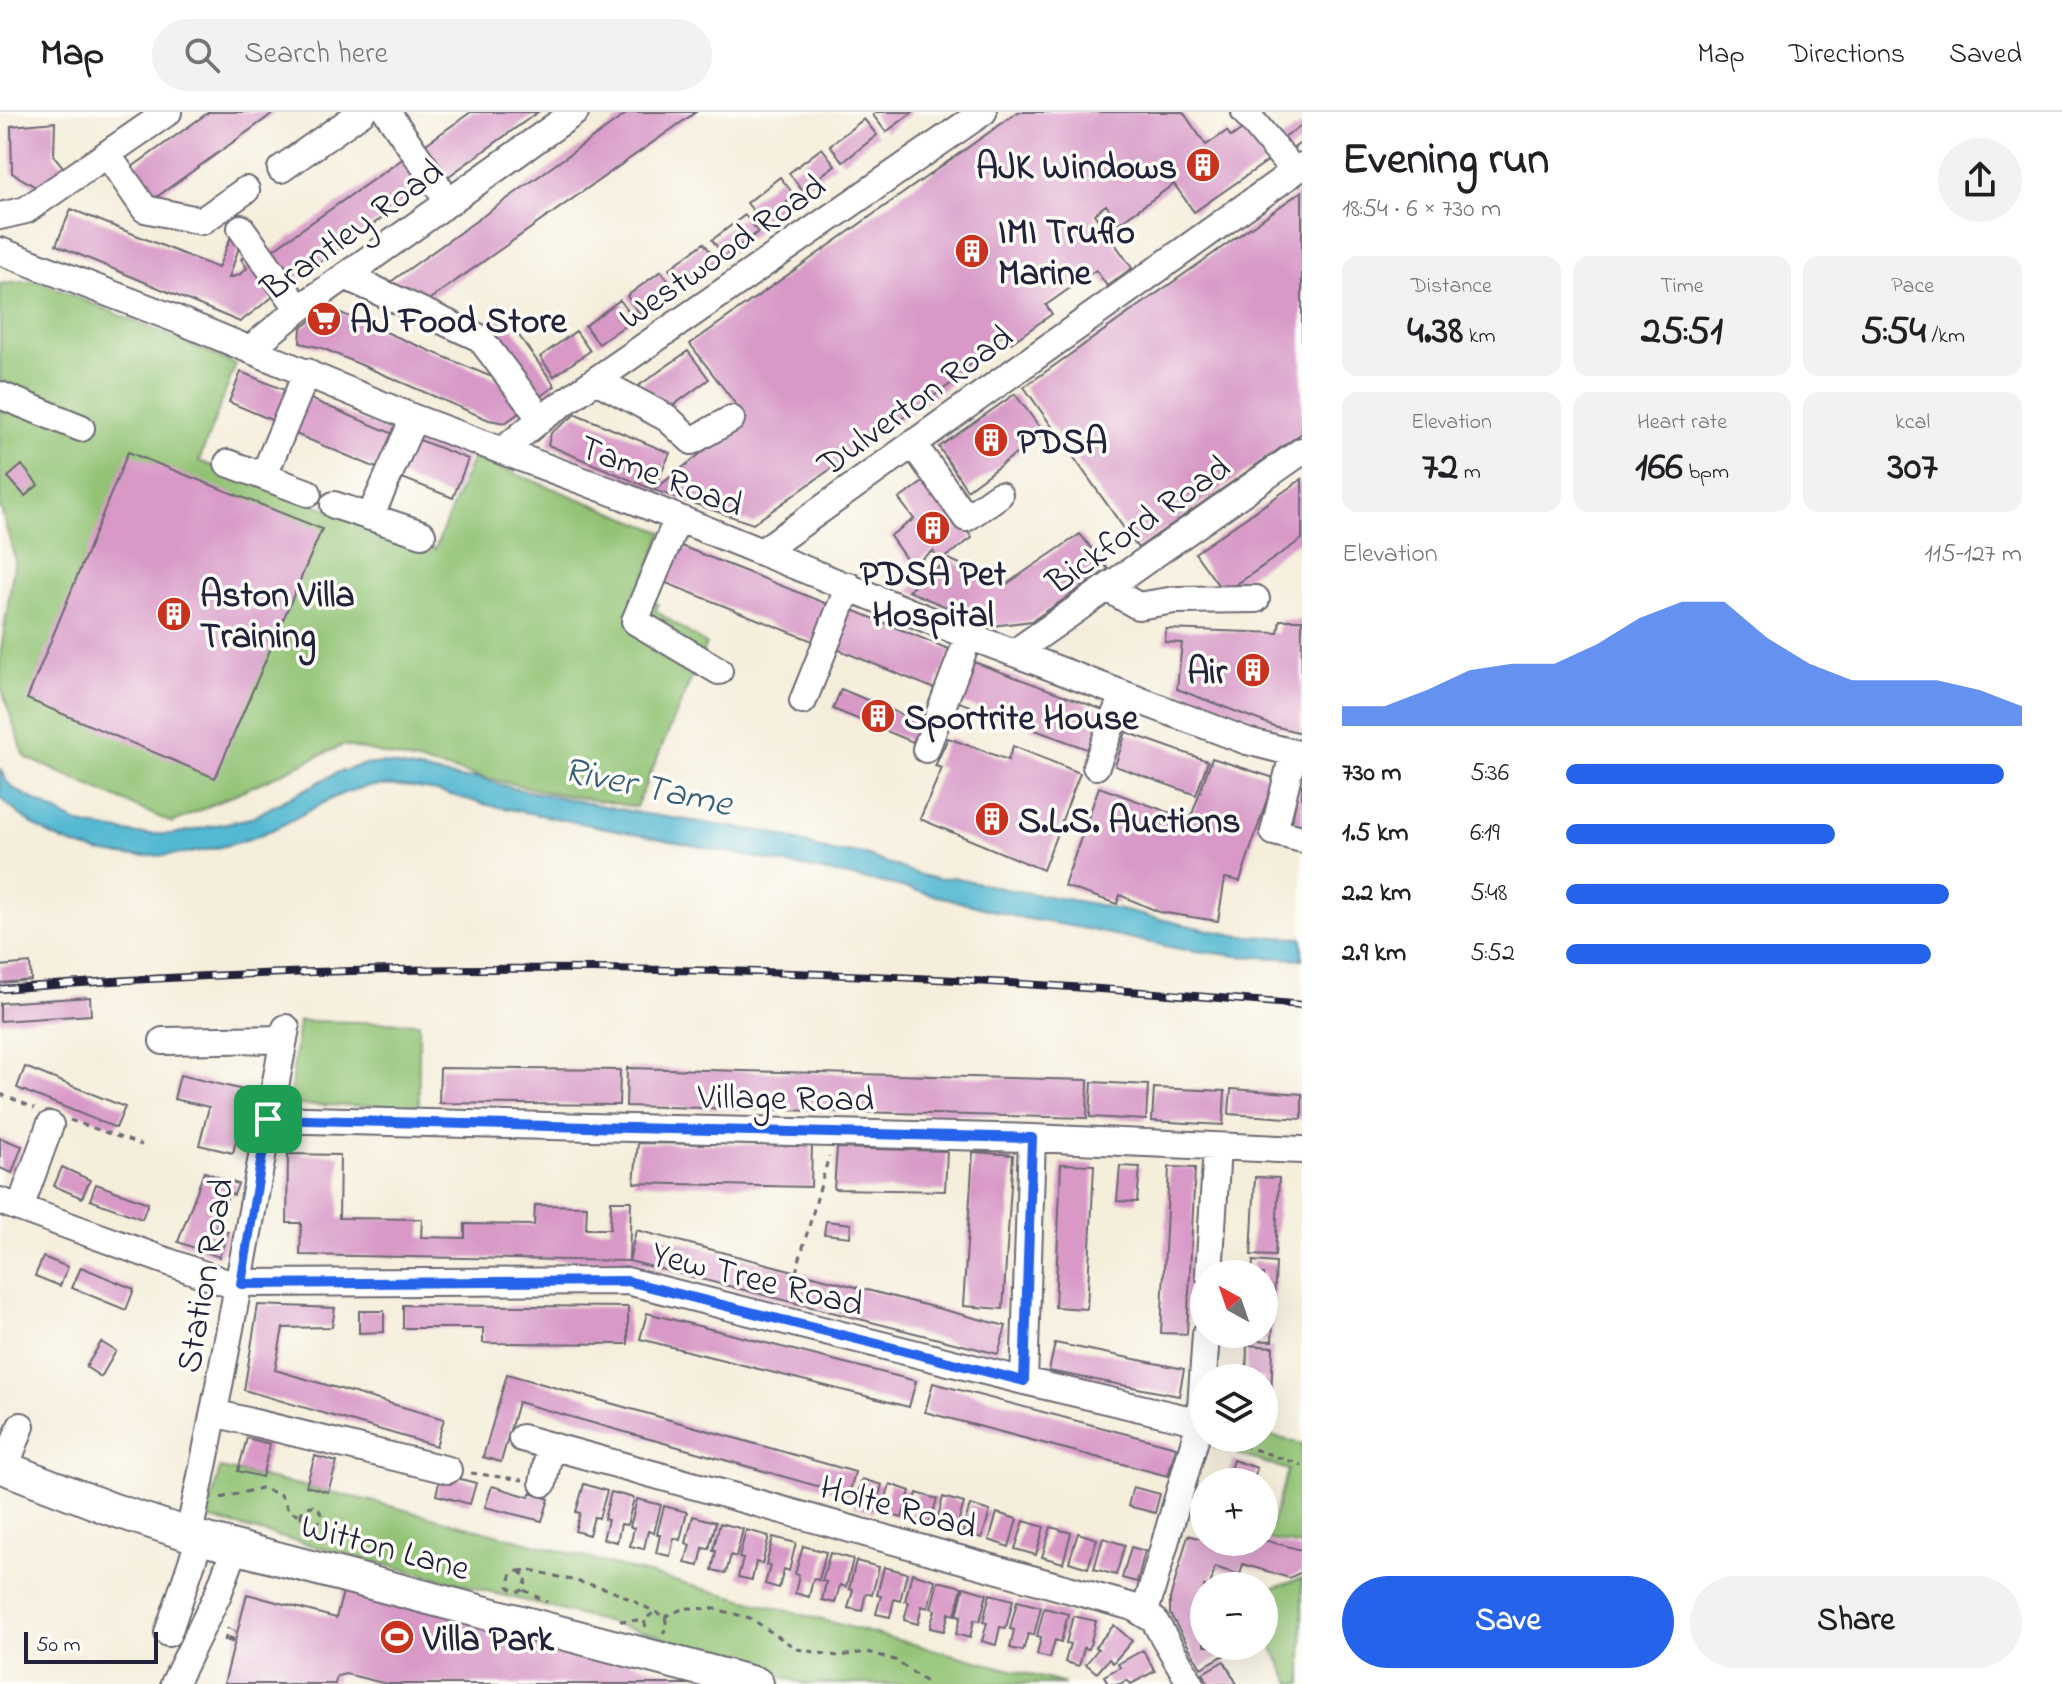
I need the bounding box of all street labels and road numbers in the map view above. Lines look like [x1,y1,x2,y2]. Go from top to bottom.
street label: Brantley Road [251,147,456,317]
street label: Westwood Road [609,162,838,345]
street label: Dulverton Road [807,313,1026,493]
street label: Tame Road [571,423,750,534]
street label: Bickford Road [1036,443,1243,610]
street label: Village Road [696,1072,875,1129]
street label: Station Road [164,1174,251,1377]
street label: Yew Tree Road [645,1229,868,1333]
street label: Holte Road [814,1463,982,1556]
street label: Witton Lane [295,1501,476,1597]

